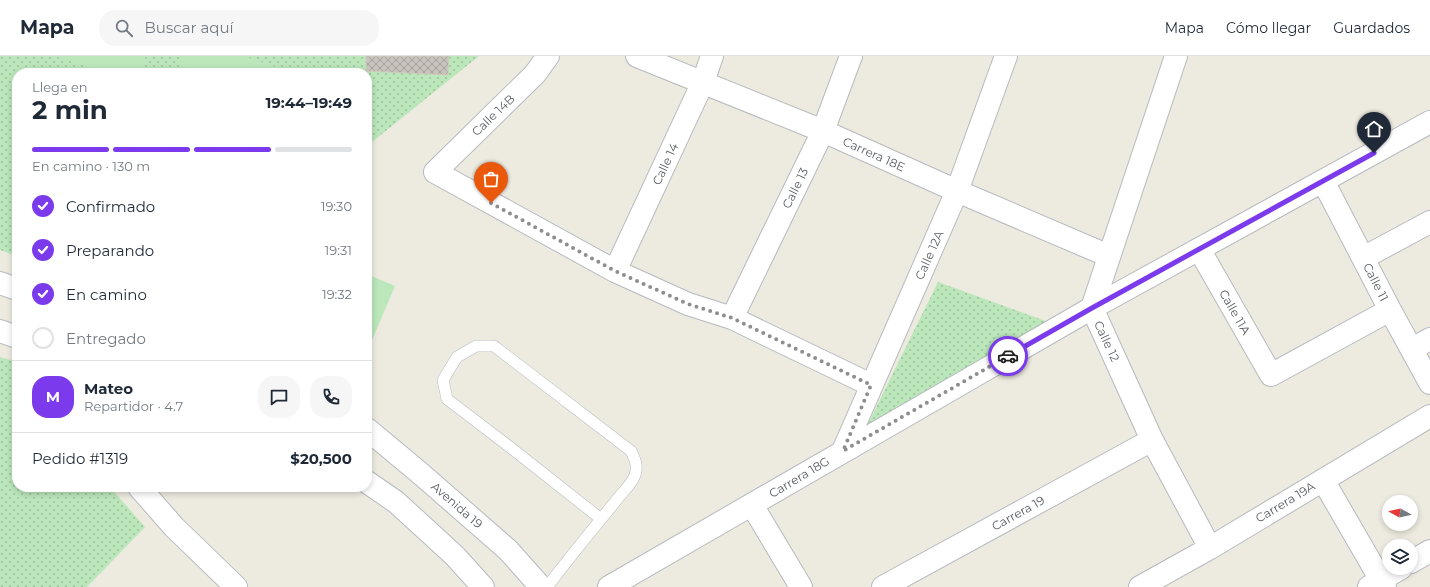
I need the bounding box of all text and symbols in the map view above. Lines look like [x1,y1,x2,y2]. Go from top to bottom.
search box [99,10,379,46]
text: Mapa [20,16,75,39]
icon: search [113,17,135,39]
text: Buscar aquí [145,18,234,37]
text: Mapa [1165,19,1204,37]
text: Cómo llegar [1226,19,1311,37]
text: Guardados [1333,19,1410,37]
text: Llega en [32,79,88,95]
street label: Calle 14B [468,91,518,139]
text: 19:44–19:49 [265,93,352,112]
text: 2 min [32,94,108,126]
pin [1357,112,1391,153]
icon: home [1363,118,1385,140]
street label: Carrera 18E [840,134,908,174]
street label: Calle 14 [649,141,681,187]
text: En camino · 130 m [32,158,150,174]
pin [474,162,508,203]
street label: Calle 13 [779,165,811,211]
icon: bag [480,168,502,190]
icon: check [32,195,54,217]
text: Confirmado [66,197,155,216]
text: 19:30 [321,198,352,214]
street label: Calle 12A [912,228,947,282]
icon: check [32,239,54,261]
text: Preparando [66,241,154,260]
text: 19:31 [325,242,352,258]
street label: Calle 11 [1360,260,1392,304]
icon: check [32,283,54,305]
text: En camino [66,285,147,304]
text: 19:32 [322,286,352,302]
street label: Calle 11A [1216,287,1254,338]
street label: Calle 12 [1091,318,1123,364]
text: Entregado [66,329,146,348]
courier [988,336,1028,376]
icon: car [997,345,1019,367]
button: chat [258,376,300,418]
button: phone [310,376,352,418]
text: Mateo [84,379,133,398]
text: M [46,387,60,406]
text: Repartidor · 4.7 [84,398,183,414]
text: Pedido #1319 [32,449,128,468]
text: $20,500 [290,449,352,468]
street label: Carrera 18G [766,453,832,501]
street label: Carrera 19A [1252,478,1318,526]
street label: Avenida 19 [428,479,486,531]
street label: Carrera 19 [989,492,1047,534]
north arrow [1382,495,1418,531]
map controls [1382,495,1418,575]
button: layers [1382,539,1418,575]

